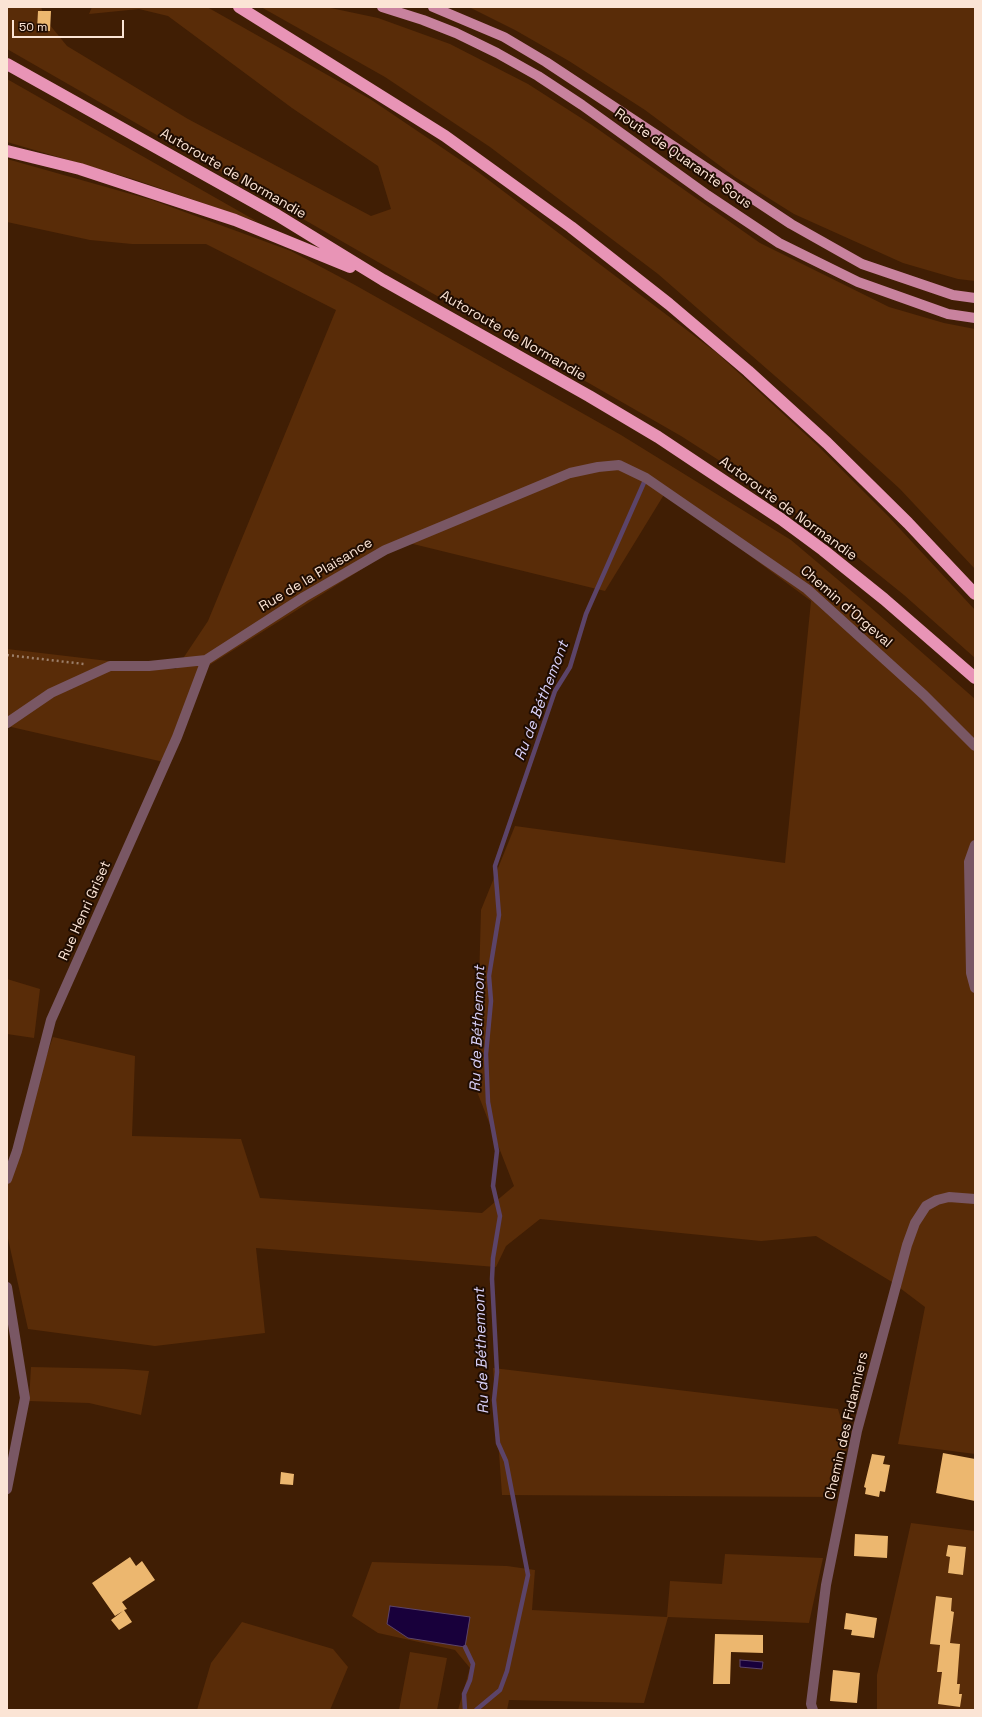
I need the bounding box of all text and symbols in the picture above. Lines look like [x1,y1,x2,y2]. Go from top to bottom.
scale bar [14,12,126,38]
text: 50 m [19,19,47,35]
street label: Route de Quarante Sous [611,105,755,213]
street label: Autoroute de Normandie [157,125,309,223]
street label: Autoroute de Normandie [437,287,589,385]
street label: Autoroute de Normandie [716,453,860,565]
street label: Rue de la Plaisance [256,535,376,615]
street label: Chemin d'Orgeval [797,563,895,651]
water label: Ru de Béthemont [511,639,573,763]
street label: Rue Henri Griset [55,859,115,963]
water label: Ru de Béthemont [467,966,489,1092]
water label: Ru de Béthemont [471,1288,493,1414]
street label: Chemin des Fidanniers [822,1350,872,1502]

